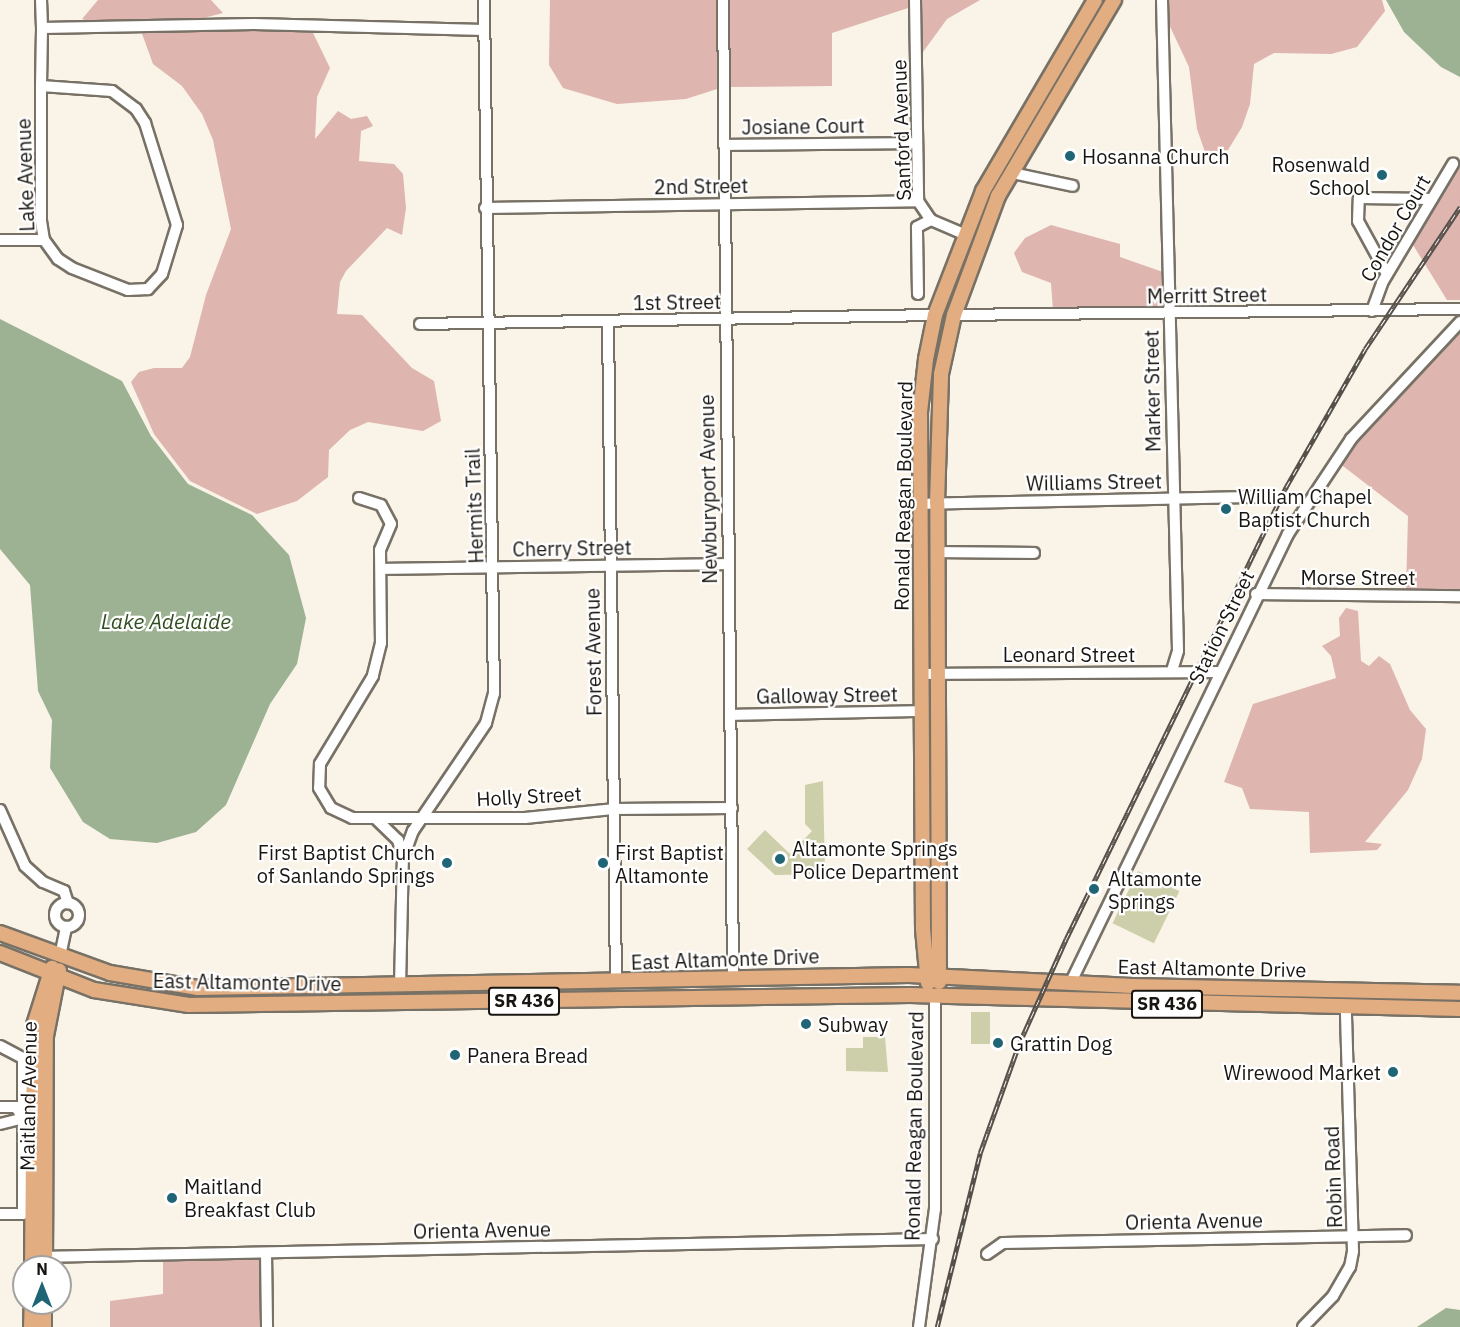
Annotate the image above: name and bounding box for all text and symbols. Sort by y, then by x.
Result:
street label: Sanford Avenue [887,59,915,201]
street label: Josiane Court [741,113,865,139]
street label: Lake Avenue [11,118,39,232]
place label: Hosanna Church [1082,144,1230,168]
marker: Hosanna Church [1063,149,1077,163]
place label: Rosenwald School [1271,152,1370,199]
marker: Rosenwald School [1375,168,1389,182]
street label: Condor Court [1355,170,1435,286]
street label: 2nd Street [654,173,748,199]
street label: Merritt Street [1147,282,1267,308]
street label: 1st Street [633,289,721,315]
street label: Marker Street [1139,330,1165,452]
street label: Ronald Reagan Boulevard [889,381,917,611]
street label: Newburyport Avenue [694,394,722,584]
street label: Hermits Trail [460,448,488,564]
street label: Williams Street [1026,469,1162,495]
place label: William Chapel Baptist Church [1238,485,1372,532]
marker: William Chapel Baptist Church [1219,502,1233,516]
street label: Cherry Street [512,535,632,561]
street label: Morse Street [1300,565,1416,589]
street label: Station Street [1183,566,1259,688]
street label: Forest Avenue [580,588,606,716]
water label: Lake Adelaide [101,608,231,634]
street label: Leonard Street [1003,642,1135,666]
street label: Galloway Street [756,682,898,708]
street label: Holly Street [476,781,582,811]
place label: Altamonte Springs Police Department [792,836,959,883]
place label: First Baptist Church of Sanlando Springs [257,840,435,887]
place label: First Baptist Altamonte [615,840,724,887]
marker: Altamonte Springs Police Department [773,852,787,866]
marker: First Baptist Church of Sanlando Springs [440,856,454,870]
marker: First Baptist Altamonte [596,856,610,870]
place label: Altamonte Springs [1108,866,1202,913]
marker: Altamonte Springs [1085,880,1103,898]
street label: East Altamonte Drive [630,944,820,974]
street label: East Altamonte Drive [1117,954,1307,982]
street label: East Altamonte Drive [152,968,342,996]
road number: SR 436 [486,986,562,1016]
road number: SR 436 [1130,989,1204,1019]
street label: Ronald Reagan Boulevard [900,1011,928,1241]
place label: Subway [818,1012,888,1036]
marker: Subway [799,1017,813,1031]
street label: Maitland Avenue [15,1021,41,1171]
place label: Grattin Dog [1010,1031,1112,1055]
marker: Grattin Dog [991,1036,1005,1050]
place label: Panera Bread [467,1043,588,1067]
marker: Panera Bread [448,1048,462,1062]
place label: Wirewood Market [1224,1060,1381,1084]
marker: Wirewood Market [1386,1065,1400,1079]
street label: Robin Road [1319,1125,1347,1229]
place label: Maitland Breakfast Club [184,1174,316,1221]
marker: Maitland Breakfast Club [165,1191,179,1205]
street label: Orienta Avenue [1125,1208,1263,1234]
street label: Orienta Avenue [413,1217,551,1243]
north arrow [12,1255,72,1315]
text: N [36,1259,48,1279]

